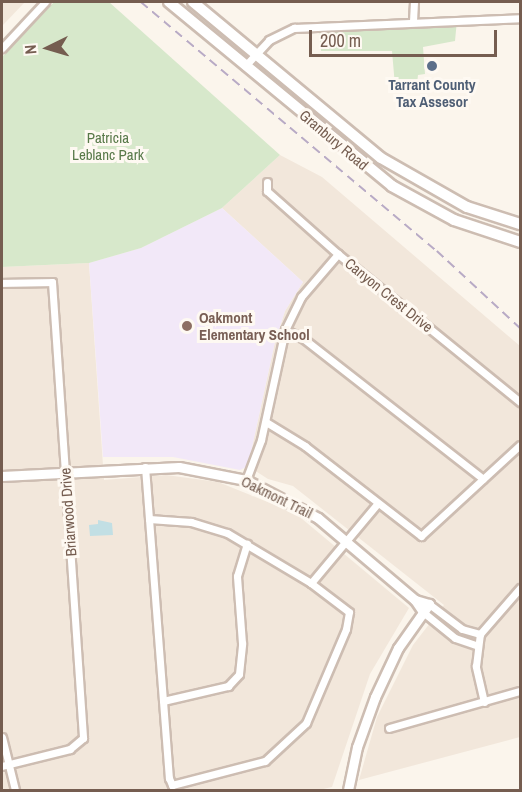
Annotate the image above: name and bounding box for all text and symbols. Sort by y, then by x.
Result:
north arrow [18,18,78,78]
scale bar [312,18,500,56]
text: 200 m [320,28,361,53]
text: N [19,44,41,55]
marker: Tarrant County Tax Assesor [425,59,439,73]
place label: Tarrant County Tax Assesor [388,75,476,110]
street label: Granbury Road [296,106,372,174]
park label: Patricia Leblanc Park [72,128,144,163]
street label: Canyon Crest Drive [341,254,437,336]
place label: Oakmont Elementary School [199,308,310,343]
marker: Oakmont Elementary School [180,319,194,333]
street label: Briarwood Drive [56,467,80,557]
street label: Oakmont Trail [238,472,316,522]

